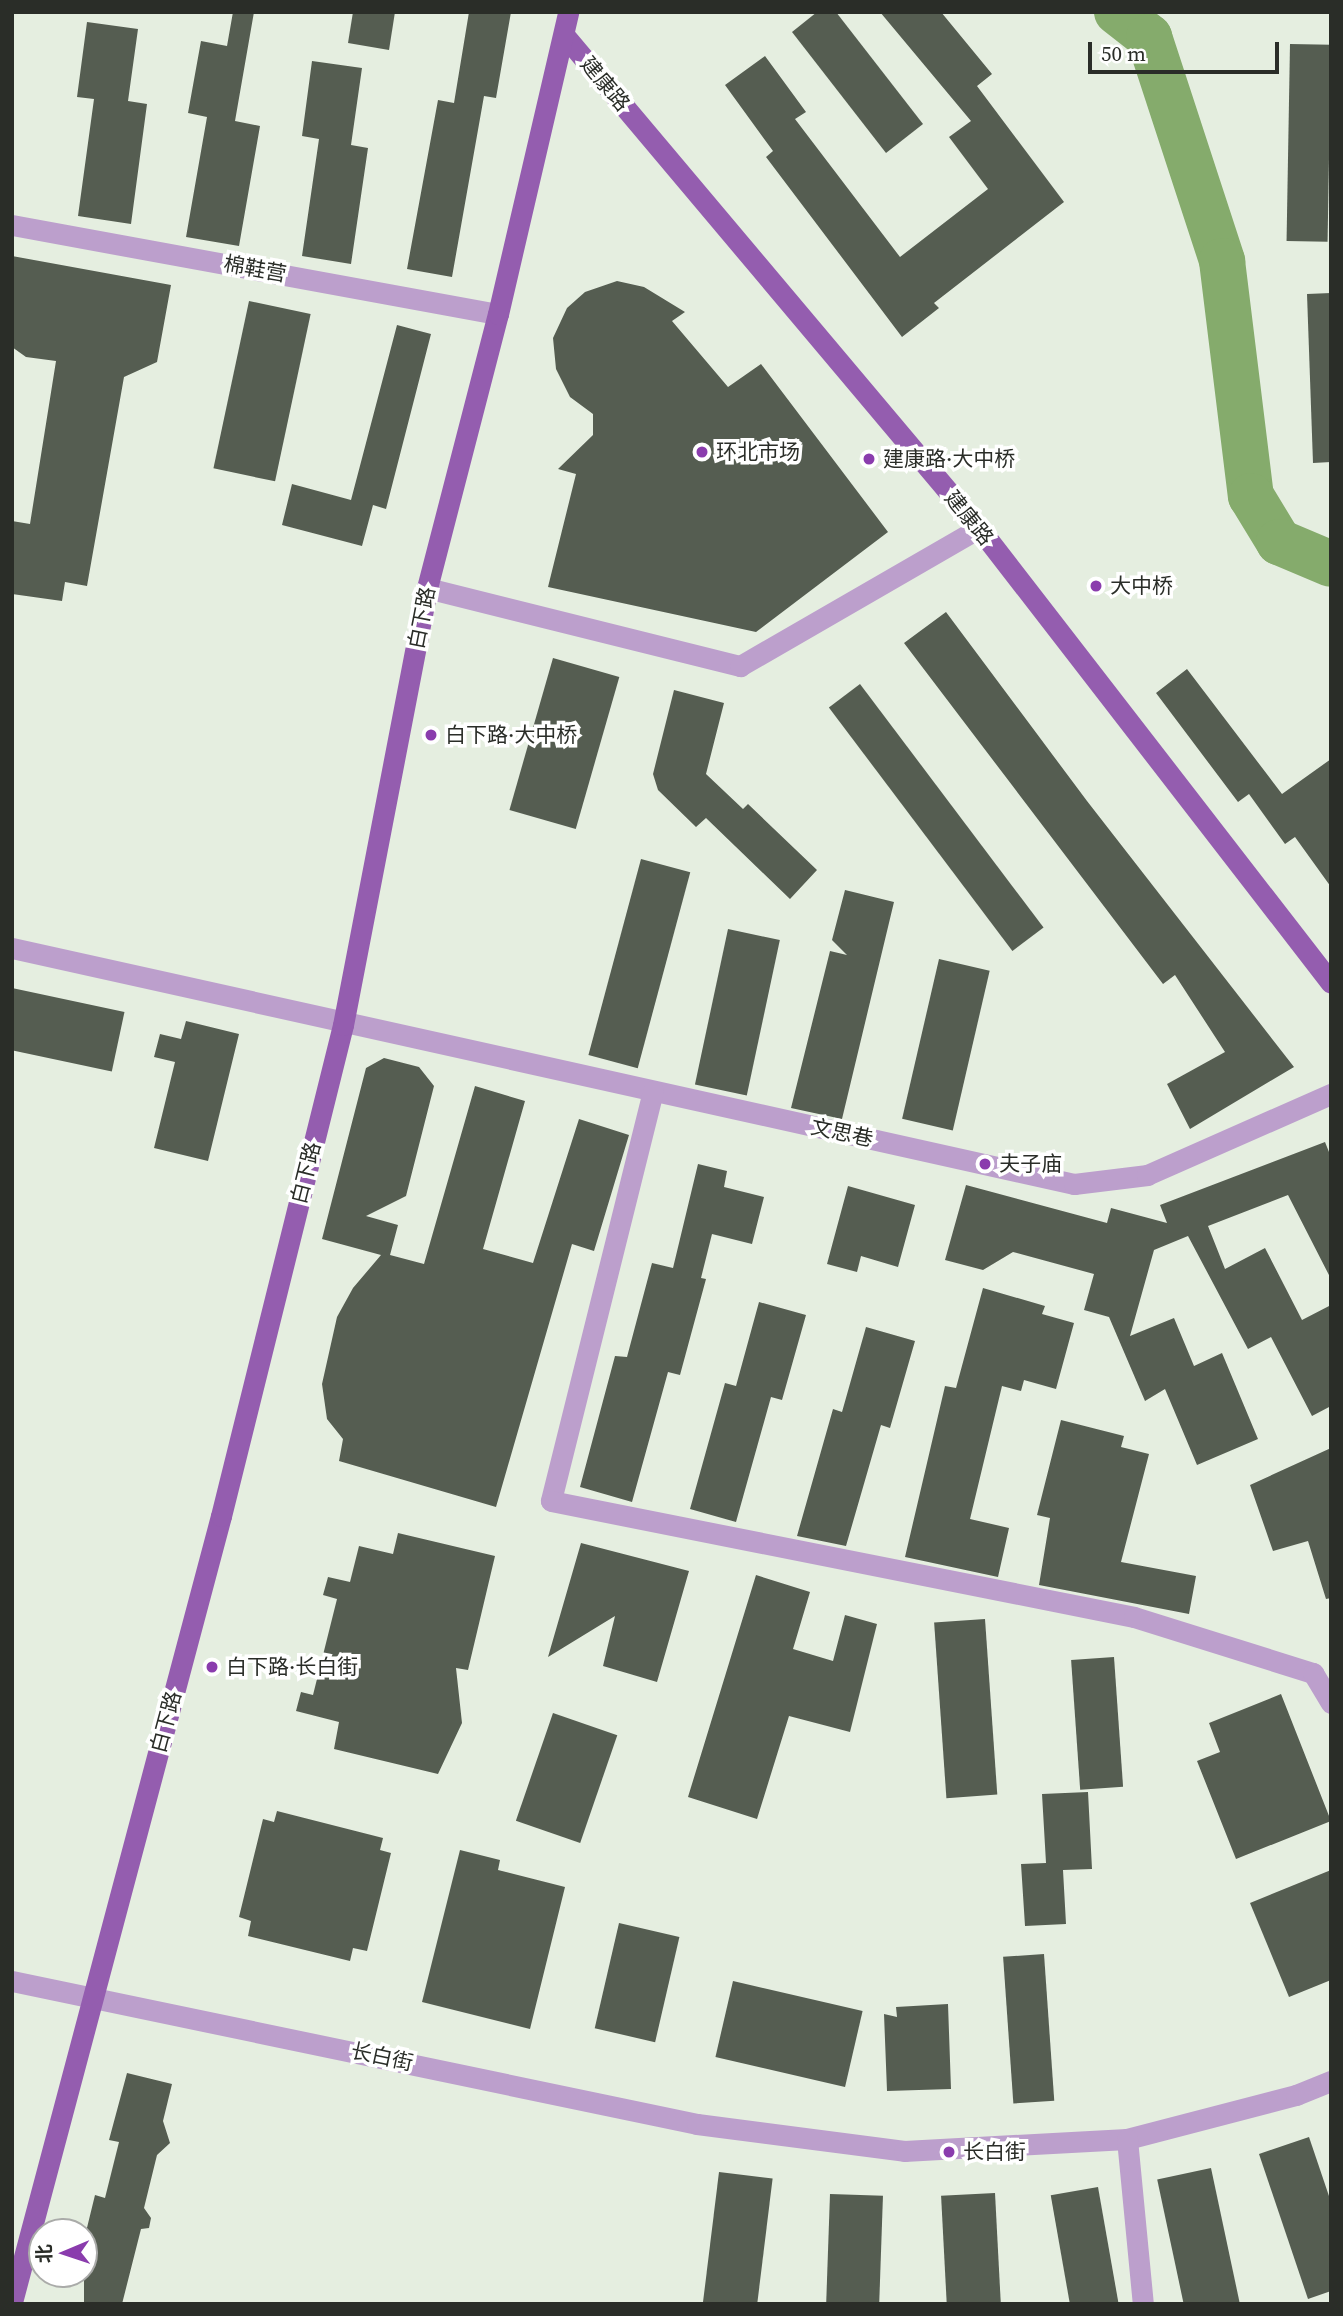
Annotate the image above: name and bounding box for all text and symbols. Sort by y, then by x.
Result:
scale bar [1091,28,1282,72]
text: 50 m [1101,39,1146,68]
street label: 建康路 [575,52,635,116]
street label: 棉鞋营 [222,251,288,287]
place label: 环北市场 [716,439,800,465]
marker: 环北市场 [694,444,710,460]
place label: 建康路·大中桥 [883,446,1015,472]
marker: 建康路·大中桥 [861,451,877,467]
street label: 建康路 [939,486,999,550]
place label: 大中桥 [1110,573,1173,599]
marker: 大中桥 [1088,578,1104,594]
street label: 白下路 [404,585,440,651]
place label: 白下路·大中桥 [445,722,577,748]
marker: 白下路·大中桥 [423,727,439,743]
street label: 文思巷 [809,1114,875,1152]
street label: 白下路 [286,1139,326,1207]
place label: 夫子庙 [999,1151,1062,1177]
marker: 夫子庙 [977,1156,993,1172]
place label: 白下路·长白街 [226,1654,358,1680]
marker: 白下路·长白街 [204,1659,220,1675]
street label: 白下路 [146,1688,186,1756]
street label: 长白街 [349,2038,415,2076]
place label: 长白街 [963,2139,1026,2165]
marker: 长白街 [941,2144,957,2160]
north arrow [28,2218,98,2288]
text: 北 [31,2244,57,2264]

